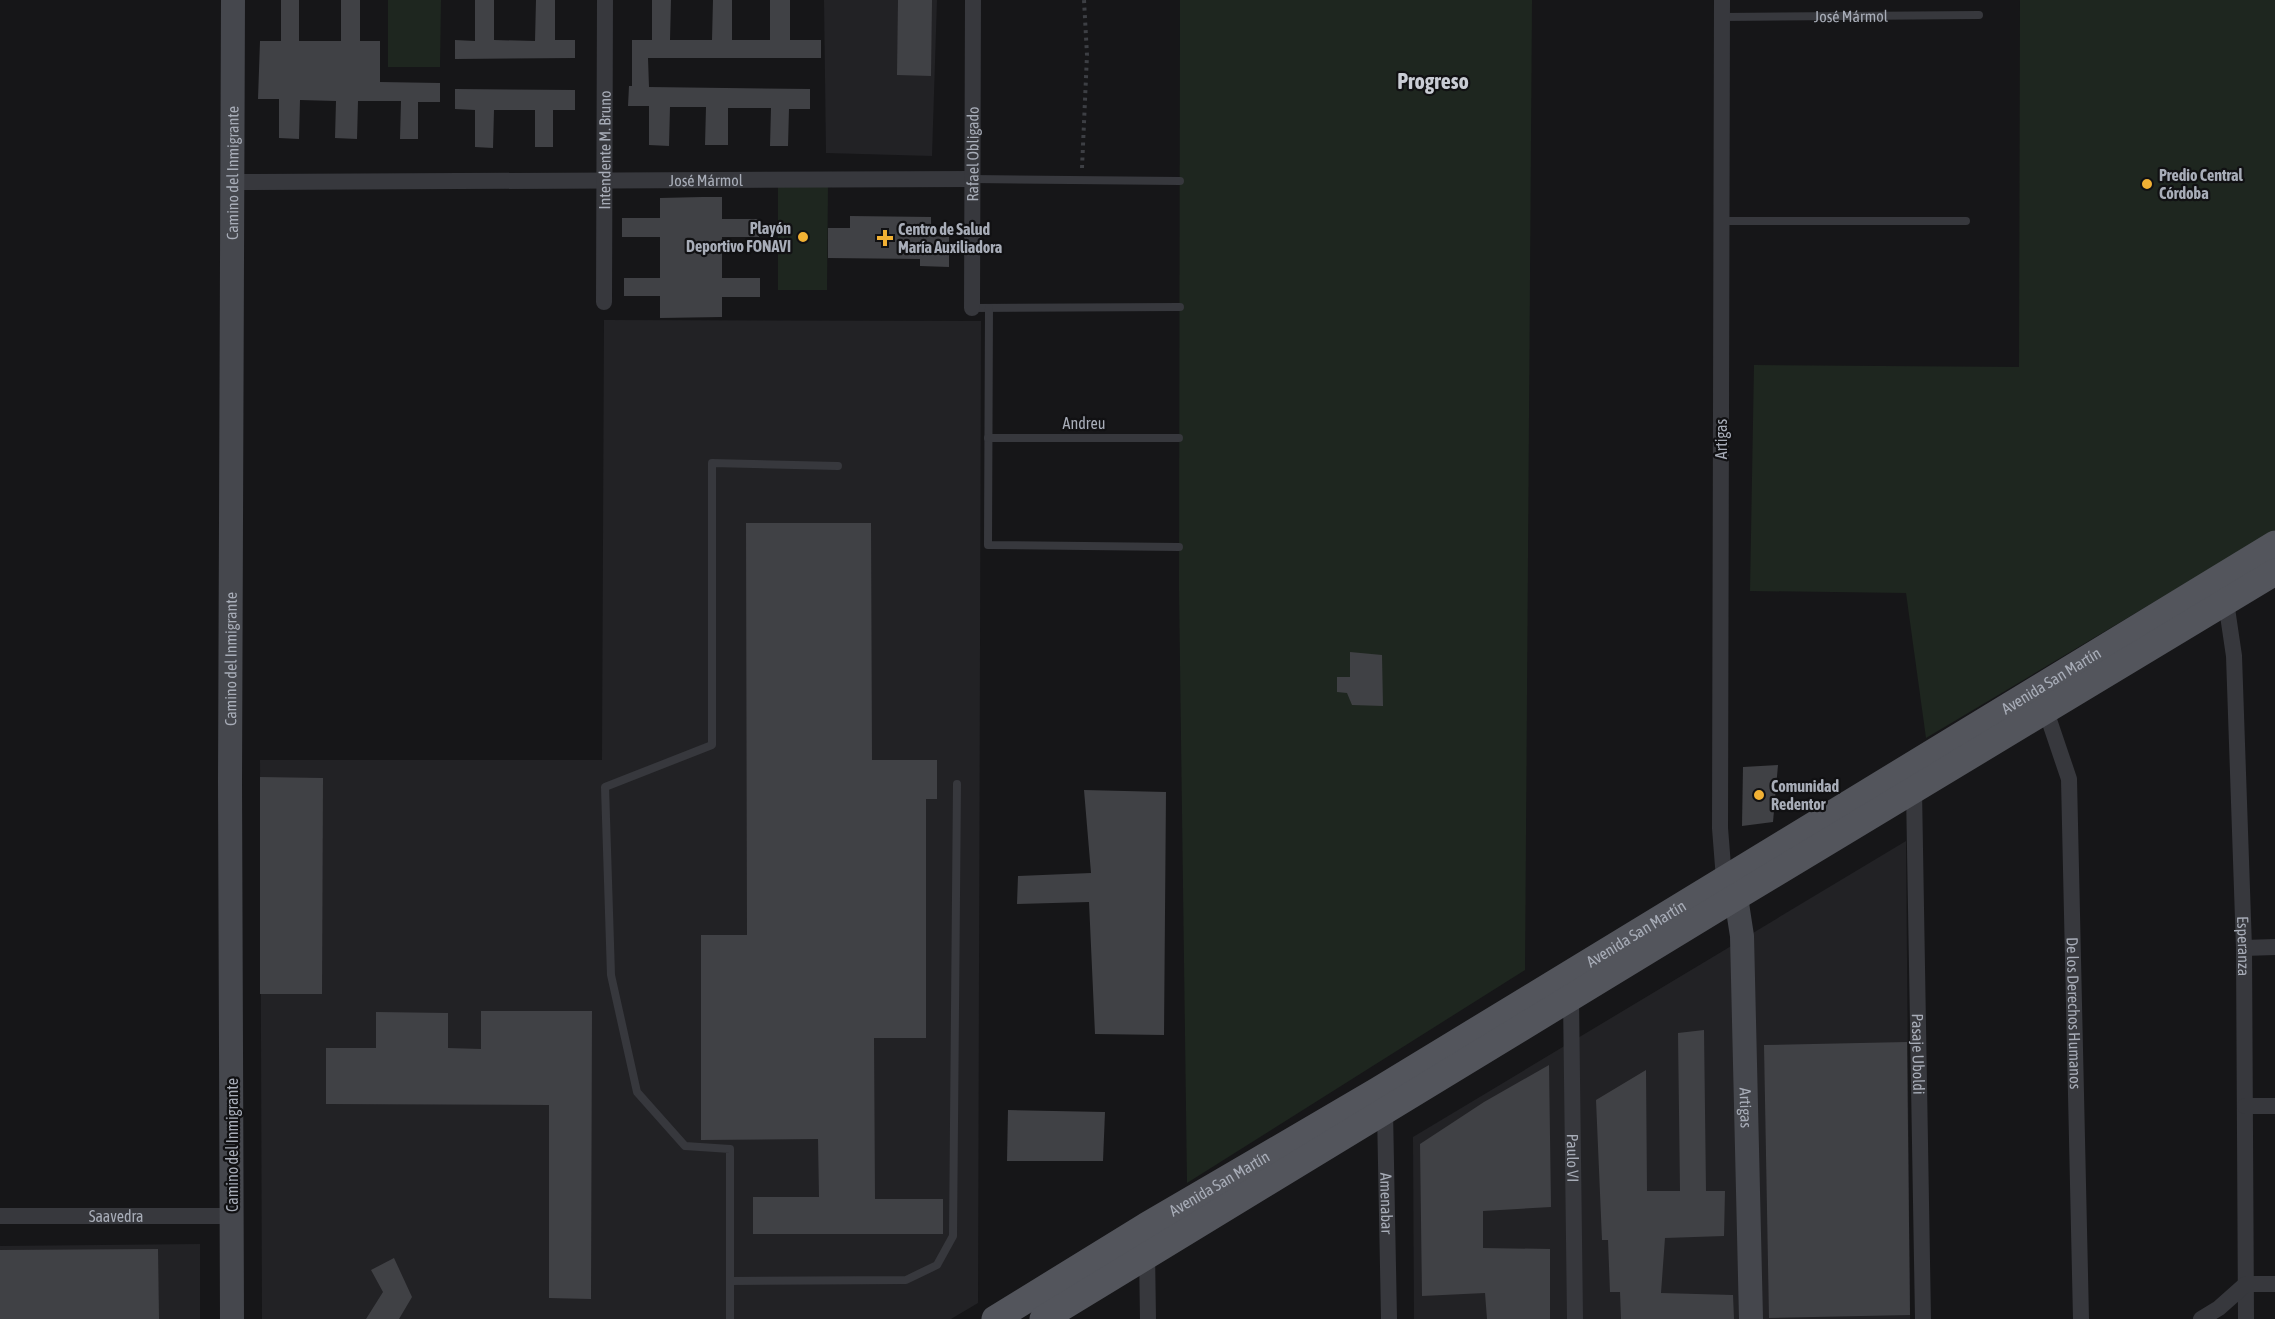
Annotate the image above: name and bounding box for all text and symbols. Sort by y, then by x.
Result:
street label: José Mármol [1814,7,1889,25]
district label: Progreso [1397,68,1469,94]
street label: Intendente M. Bruno [595,90,614,210]
street label: Camino del Inmigrante [223,106,242,240]
street label: Rafael Obligado [963,106,983,202]
place label: Predio Central Córdoba [2159,166,2243,202]
street label: José Mármol [669,171,744,189]
marker: Predio Central Córdoba [2140,177,2154,191]
place label: Playón Deportivo FONAVI [686,219,791,255]
place label: Centro de Salud María Auxiliadora [898,220,1002,256]
marker: Centro de Salud María Auxiliadora [876,229,894,247]
marker: Playón Deportivo FONAVI [796,230,810,244]
street label: Andreu [1063,414,1105,432]
street label: Artigas [1712,418,1731,459]
street label: Camino del Inmigrante [221,592,241,726]
street label: Avenida San Martín [1998,643,2104,718]
place label: Comunidad Redentor [1771,777,1839,813]
marker: Comunidad Redentor [1752,788,1766,802]
street label: Avenida San Martín [1583,896,1689,970]
street label: Esperanza [2233,916,2253,976]
street label: De los Derechos Humanos [2064,937,2085,1090]
street label: Pasaje Uboldi [1908,1013,1928,1095]
street label: Camino del Inmigrante [223,1078,242,1212]
street label: Artigas [1736,1087,1756,1129]
street label: Paulo VI [1564,1134,1582,1182]
street label: Avenida San Martín [1166,1147,1273,1220]
street label: Amenabar [1377,1172,1396,1235]
street label: Saavedra [89,1207,143,1225]

